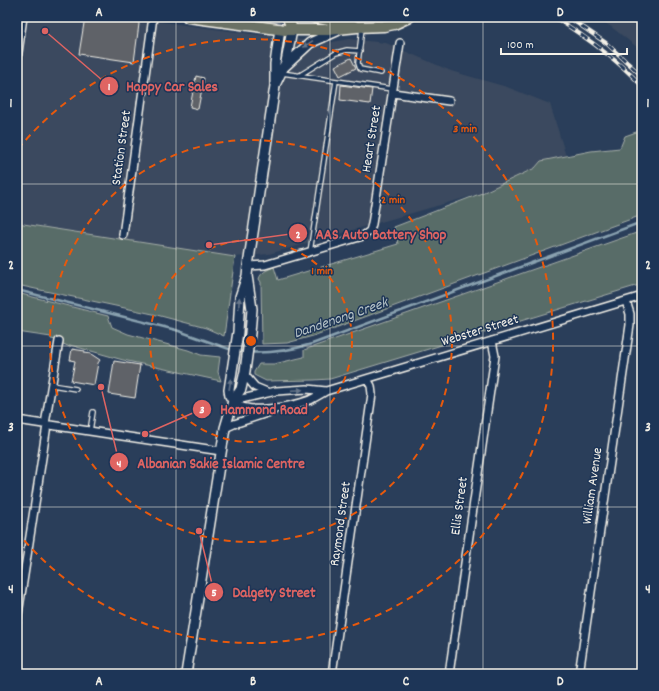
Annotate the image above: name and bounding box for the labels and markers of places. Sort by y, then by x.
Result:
callout: Happy Car Sales [99,72,226,99]
callout: AAS Auto Battery Shop [288,220,454,247]
centre of rings [244,334,258,348]
callout: Hammond Road [192,396,315,423]
callout: Albanian Sakie Islamic Centre [109,449,313,476]
callout: Dalgety Street [204,578,323,605]

